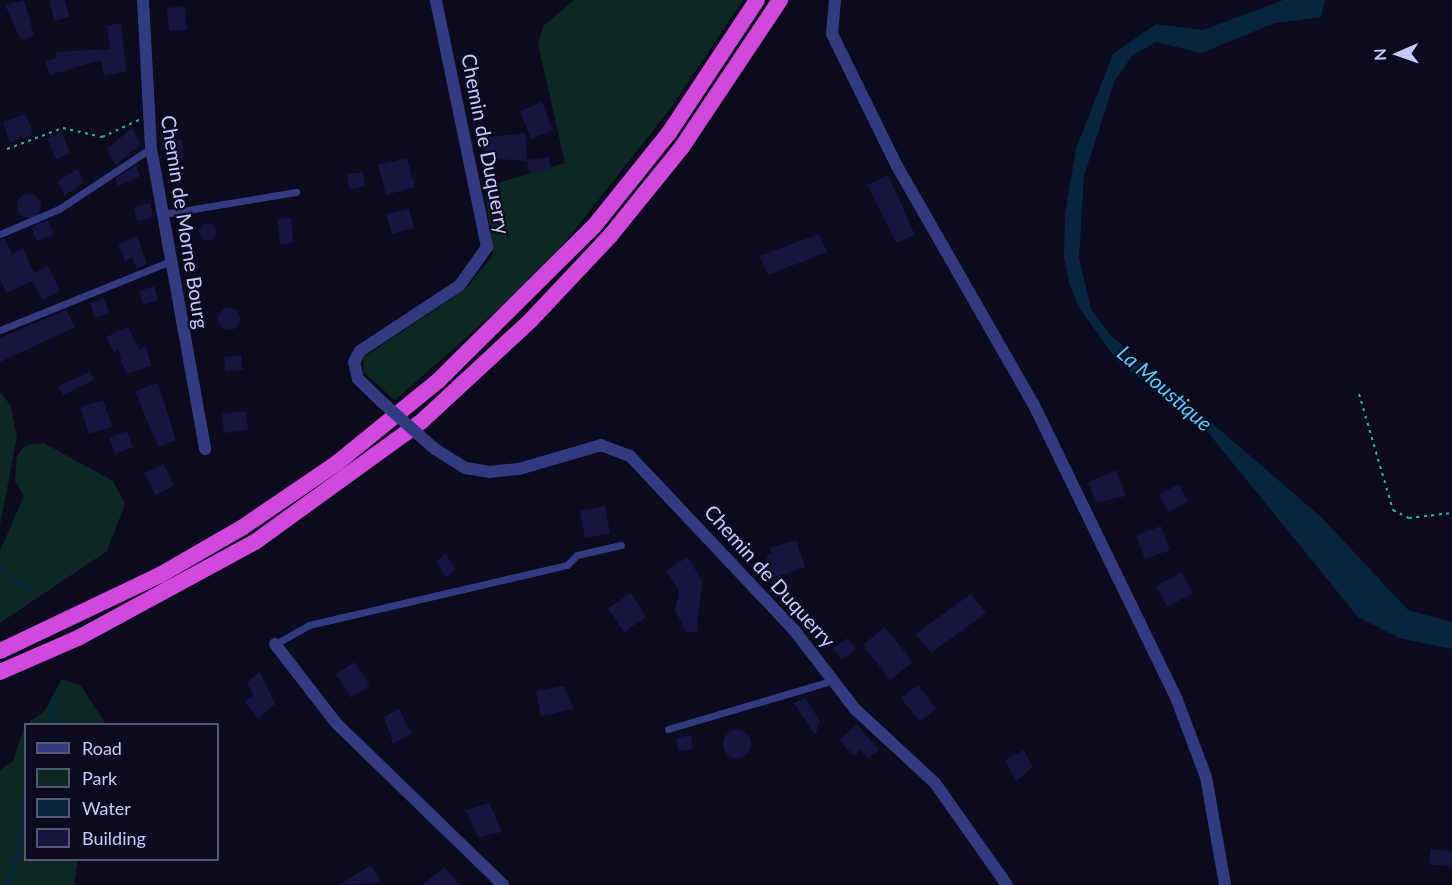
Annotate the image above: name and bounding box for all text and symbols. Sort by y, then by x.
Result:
north arrow [1368,24,1428,84]
text: N [1370,48,1389,61]
street label: Chemin de Duquerry [457,52,515,236]
street label: Chemin de Morne Bourg [156,113,214,331]
water label: La Moustique [1112,340,1218,436]
street label: Chemin de Duquerry [700,500,840,652]
legend [24,723,219,861]
text: Road [82,737,122,759]
text: Park [82,767,117,789]
text: Water [82,797,131,819]
text: Building [82,827,146,849]

